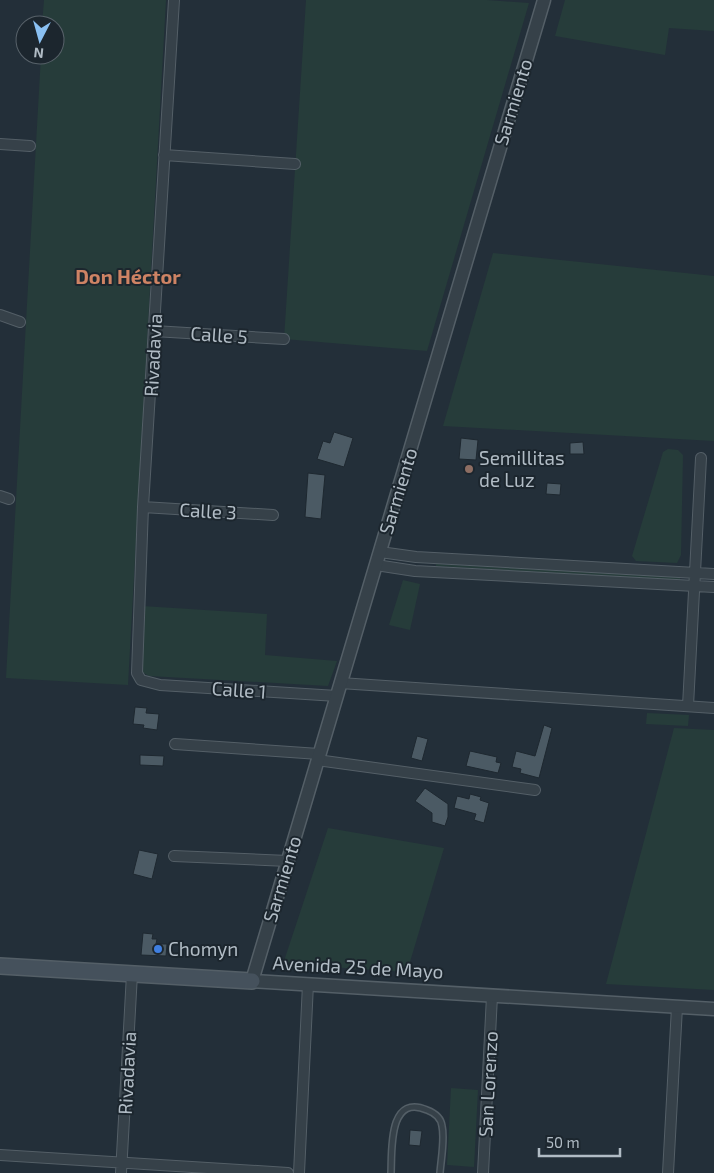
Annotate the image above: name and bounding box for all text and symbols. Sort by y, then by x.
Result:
north arrow [15,15,65,65]
text: N [33,44,45,62]
street label: Sarmiento [488,56,537,148]
district label: Don Héctor [75,264,181,288]
street label: Rivadavia [139,313,166,397]
street label: Calle 5 [190,321,248,348]
street label: Sarmiento [373,445,422,537]
place label: Semillitas de Luz [479,446,565,491]
marker: Semillitas de Luz [463,463,475,475]
street label: Calle 3 [179,498,237,523]
street label: Calle 1 [211,676,267,703]
street label: Sarmiento [257,833,306,925]
place label: Chomyn [168,937,238,960]
marker: Chomyn [152,943,164,955]
street label: Avenida 25 de Mayo [272,951,444,982]
street label: San Lorenzo [473,1030,502,1137]
street label: Rivadavia [113,1031,140,1115]
scale bar [539,1126,620,1158]
text: 50 m [546,1133,580,1151]

